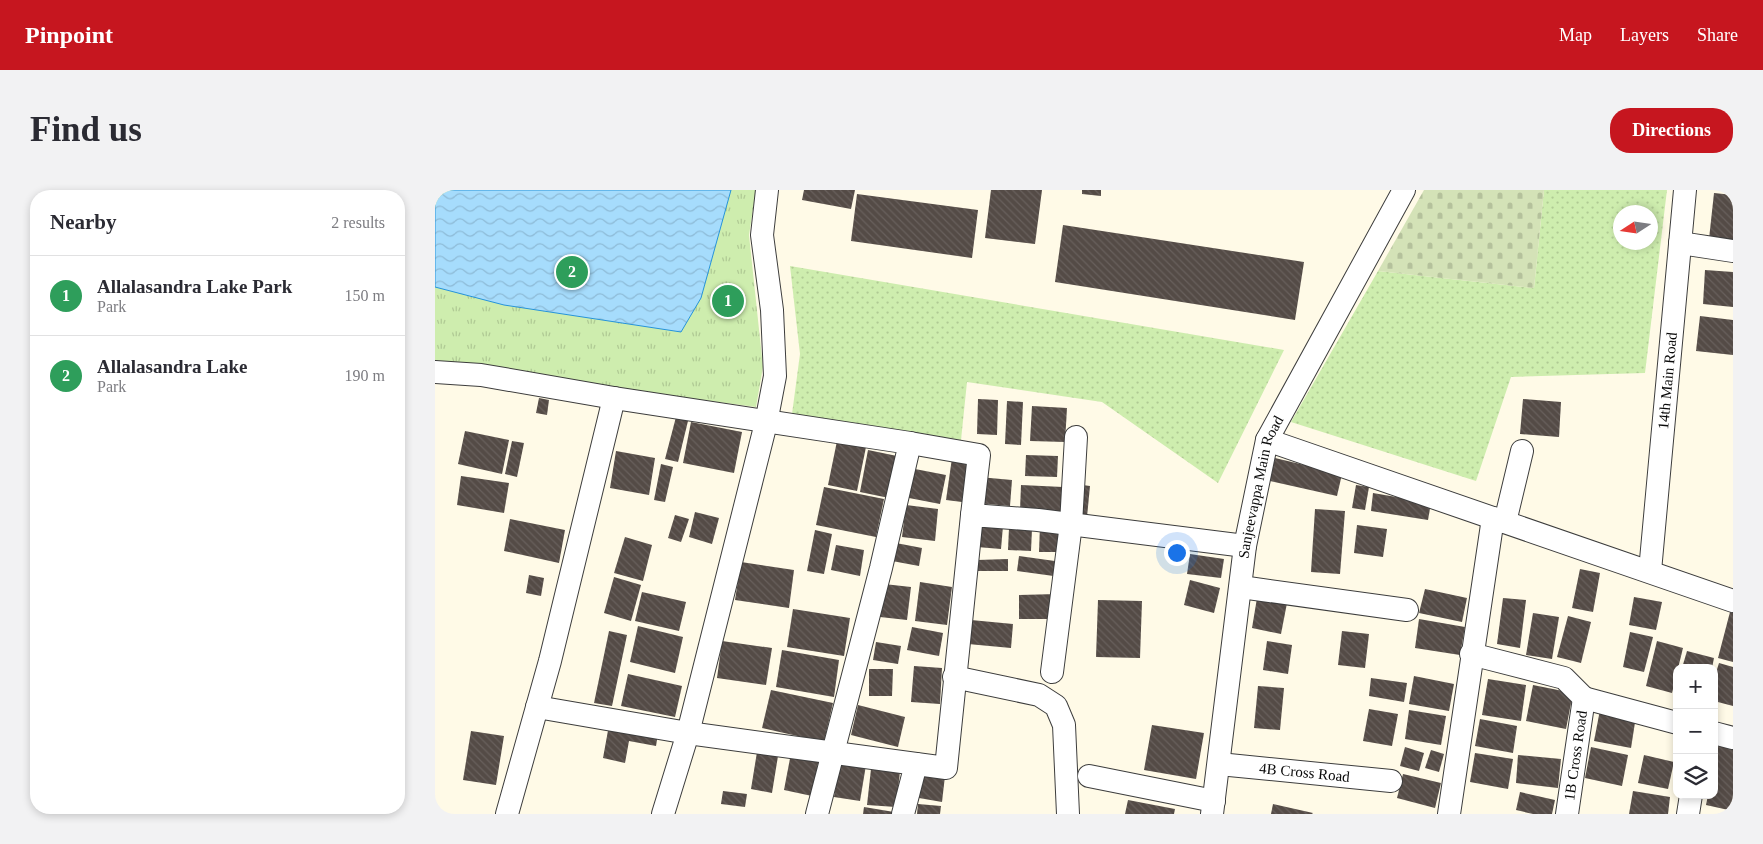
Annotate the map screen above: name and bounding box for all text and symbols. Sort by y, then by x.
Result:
text: Pinpoint [25,22,113,48]
text: Map [1559,25,1592,45]
text: Layers [1620,25,1669,45]
text: Share [1697,25,1738,45]
button: Directions [1610,108,1733,153]
text: Find us [30,110,142,149]
north arrow [1613,205,1658,250]
text: Nearby [50,210,117,234]
text: 2 results [331,214,385,231]
pin: 2 [556,253,588,291]
text: Allalasandra Lake Park [97,276,292,297]
pin: 1 [712,282,744,320]
text: 1 [62,287,70,304]
text: 150 m [345,287,385,304]
text: Park [97,298,126,315]
street label: 14th Main Road [1655,331,1680,430]
text: Allalasandra Lake [97,356,247,377]
text: 2 [62,367,70,384]
text: 190 m [345,367,385,384]
text: Park [97,378,126,395]
street label: Sanjeevappa Main Road [1236,413,1287,559]
your location [1164,540,1190,566]
map controls [1673,664,1718,799]
button: + [1673,664,1718,709]
street label: 1B Cross Road [1561,709,1590,802]
button: − [1673,709,1718,754]
button: layers [1673,754,1718,799]
street label: 4B Cross Road [1259,760,1351,785]

